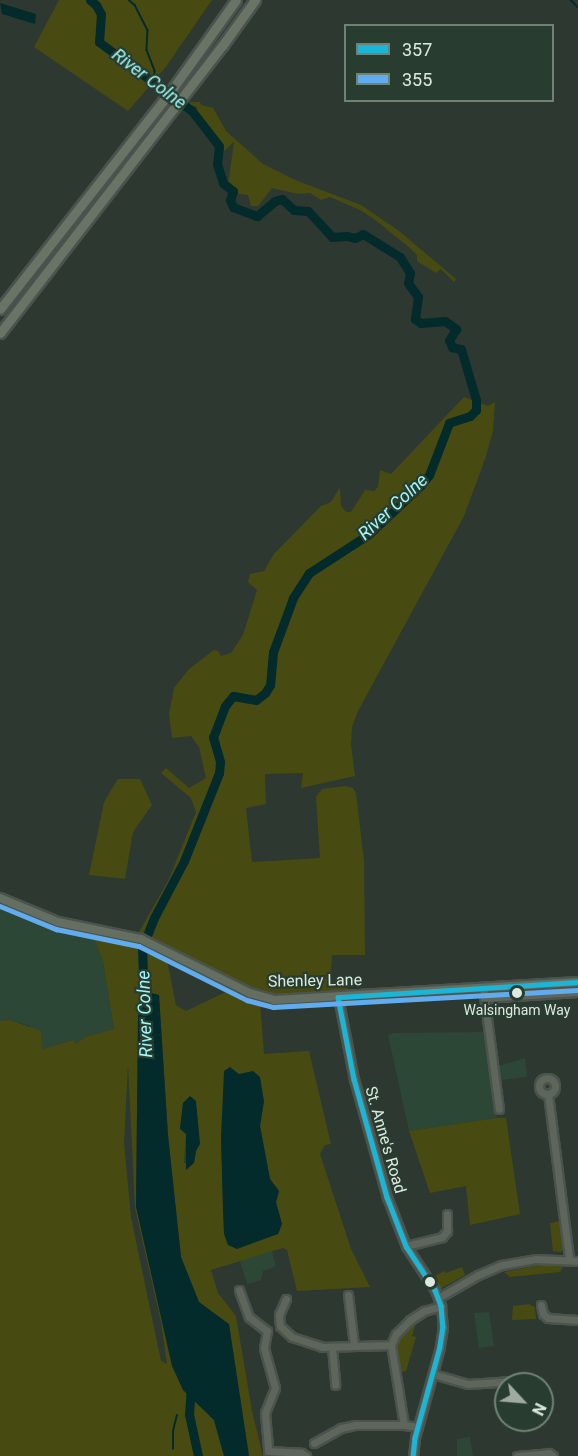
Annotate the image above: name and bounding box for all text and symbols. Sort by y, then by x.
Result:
legend [344,24,554,102]
text: 357 [402,39,432,60]
water label: River Colne [108,44,190,114]
text: 355 [402,69,432,90]
water label: River Colne [354,469,432,545]
water label: River Colne [133,970,157,1058]
street label: Shenley Lane [268,971,362,991]
marker: Walsingham Way [511,987,523,999]
place label: Walsingham Way [464,1002,570,1018]
street label: St. Anne's Road [361,1084,409,1196]
unlabelled marker [424,1276,436,1288]
north arrow [494,1372,554,1432]
text: N [528,1400,550,1418]

